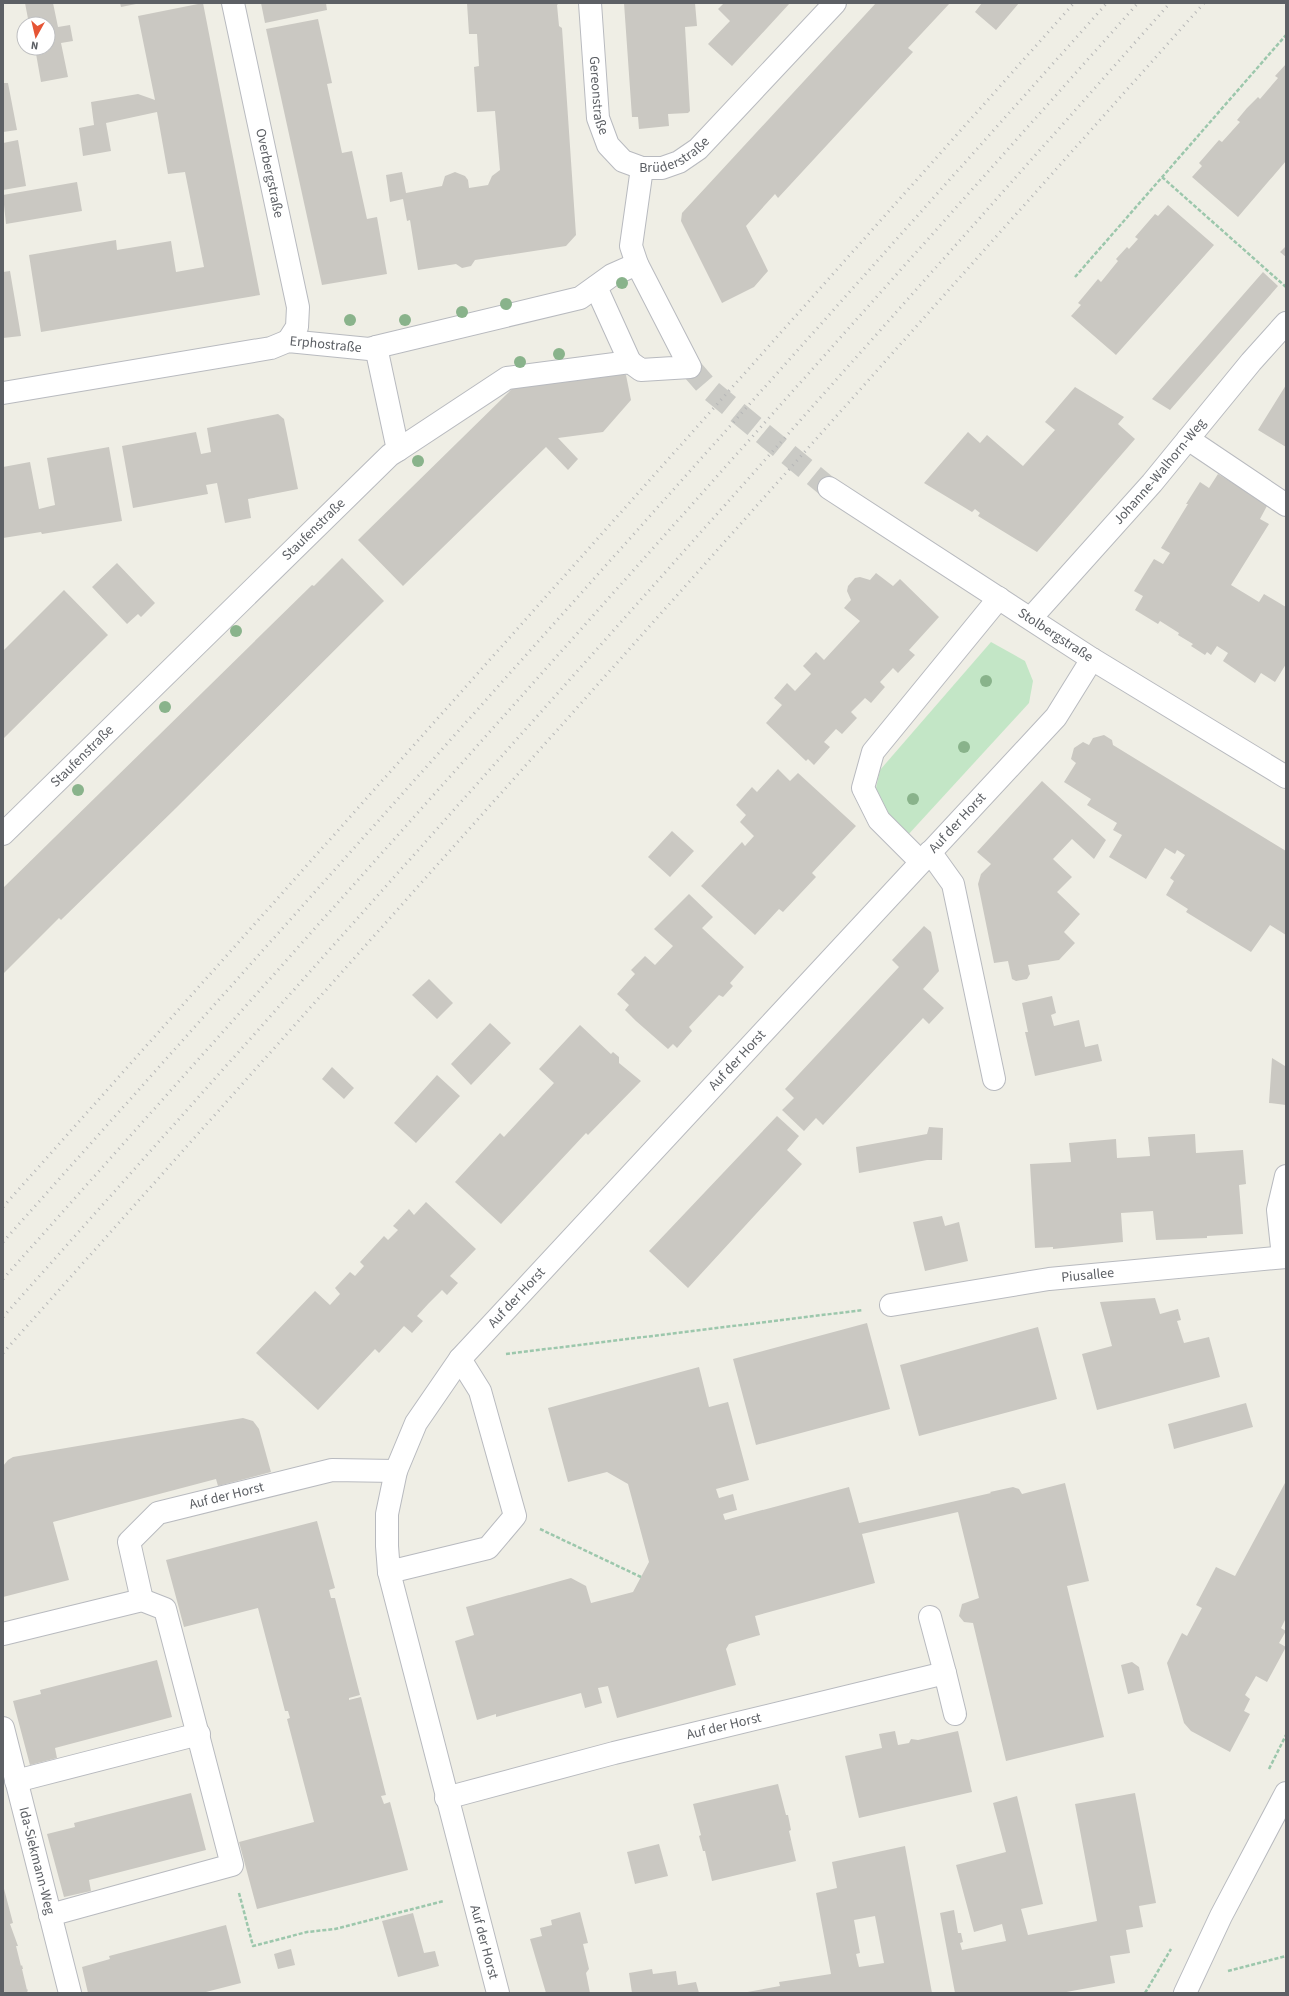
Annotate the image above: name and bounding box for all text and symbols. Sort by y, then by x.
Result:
north arrow [16,16,56,56]
text: N [30,37,39,53]
street label: Gereonstraße [584,55,613,138]
street label: Overbergstraße [250,127,289,220]
street label: Brüderstraße [639,132,714,178]
street label: Erphostraße [289,331,363,358]
street label: Johanne-Walhorn-Weg [1109,414,1211,529]
street label: Staufenstraße [278,494,350,565]
street label: Stolbergstraße [1014,603,1097,667]
street label: Staufenstraße [46,721,119,792]
street label: Auf der Horst [924,788,991,858]
street label: Auf der Horst [704,1025,771,1095]
street label: Auf der Horst [483,1263,550,1333]
street label: Piusallee [1060,1263,1115,1288]
street label: Auf der Horst [187,1477,266,1515]
street label: Auf der Horst [684,1708,764,1745]
street label: Ida-Siekmann-Weg [13,1805,60,1917]
street label: Auf der Horst [464,1903,504,1982]

